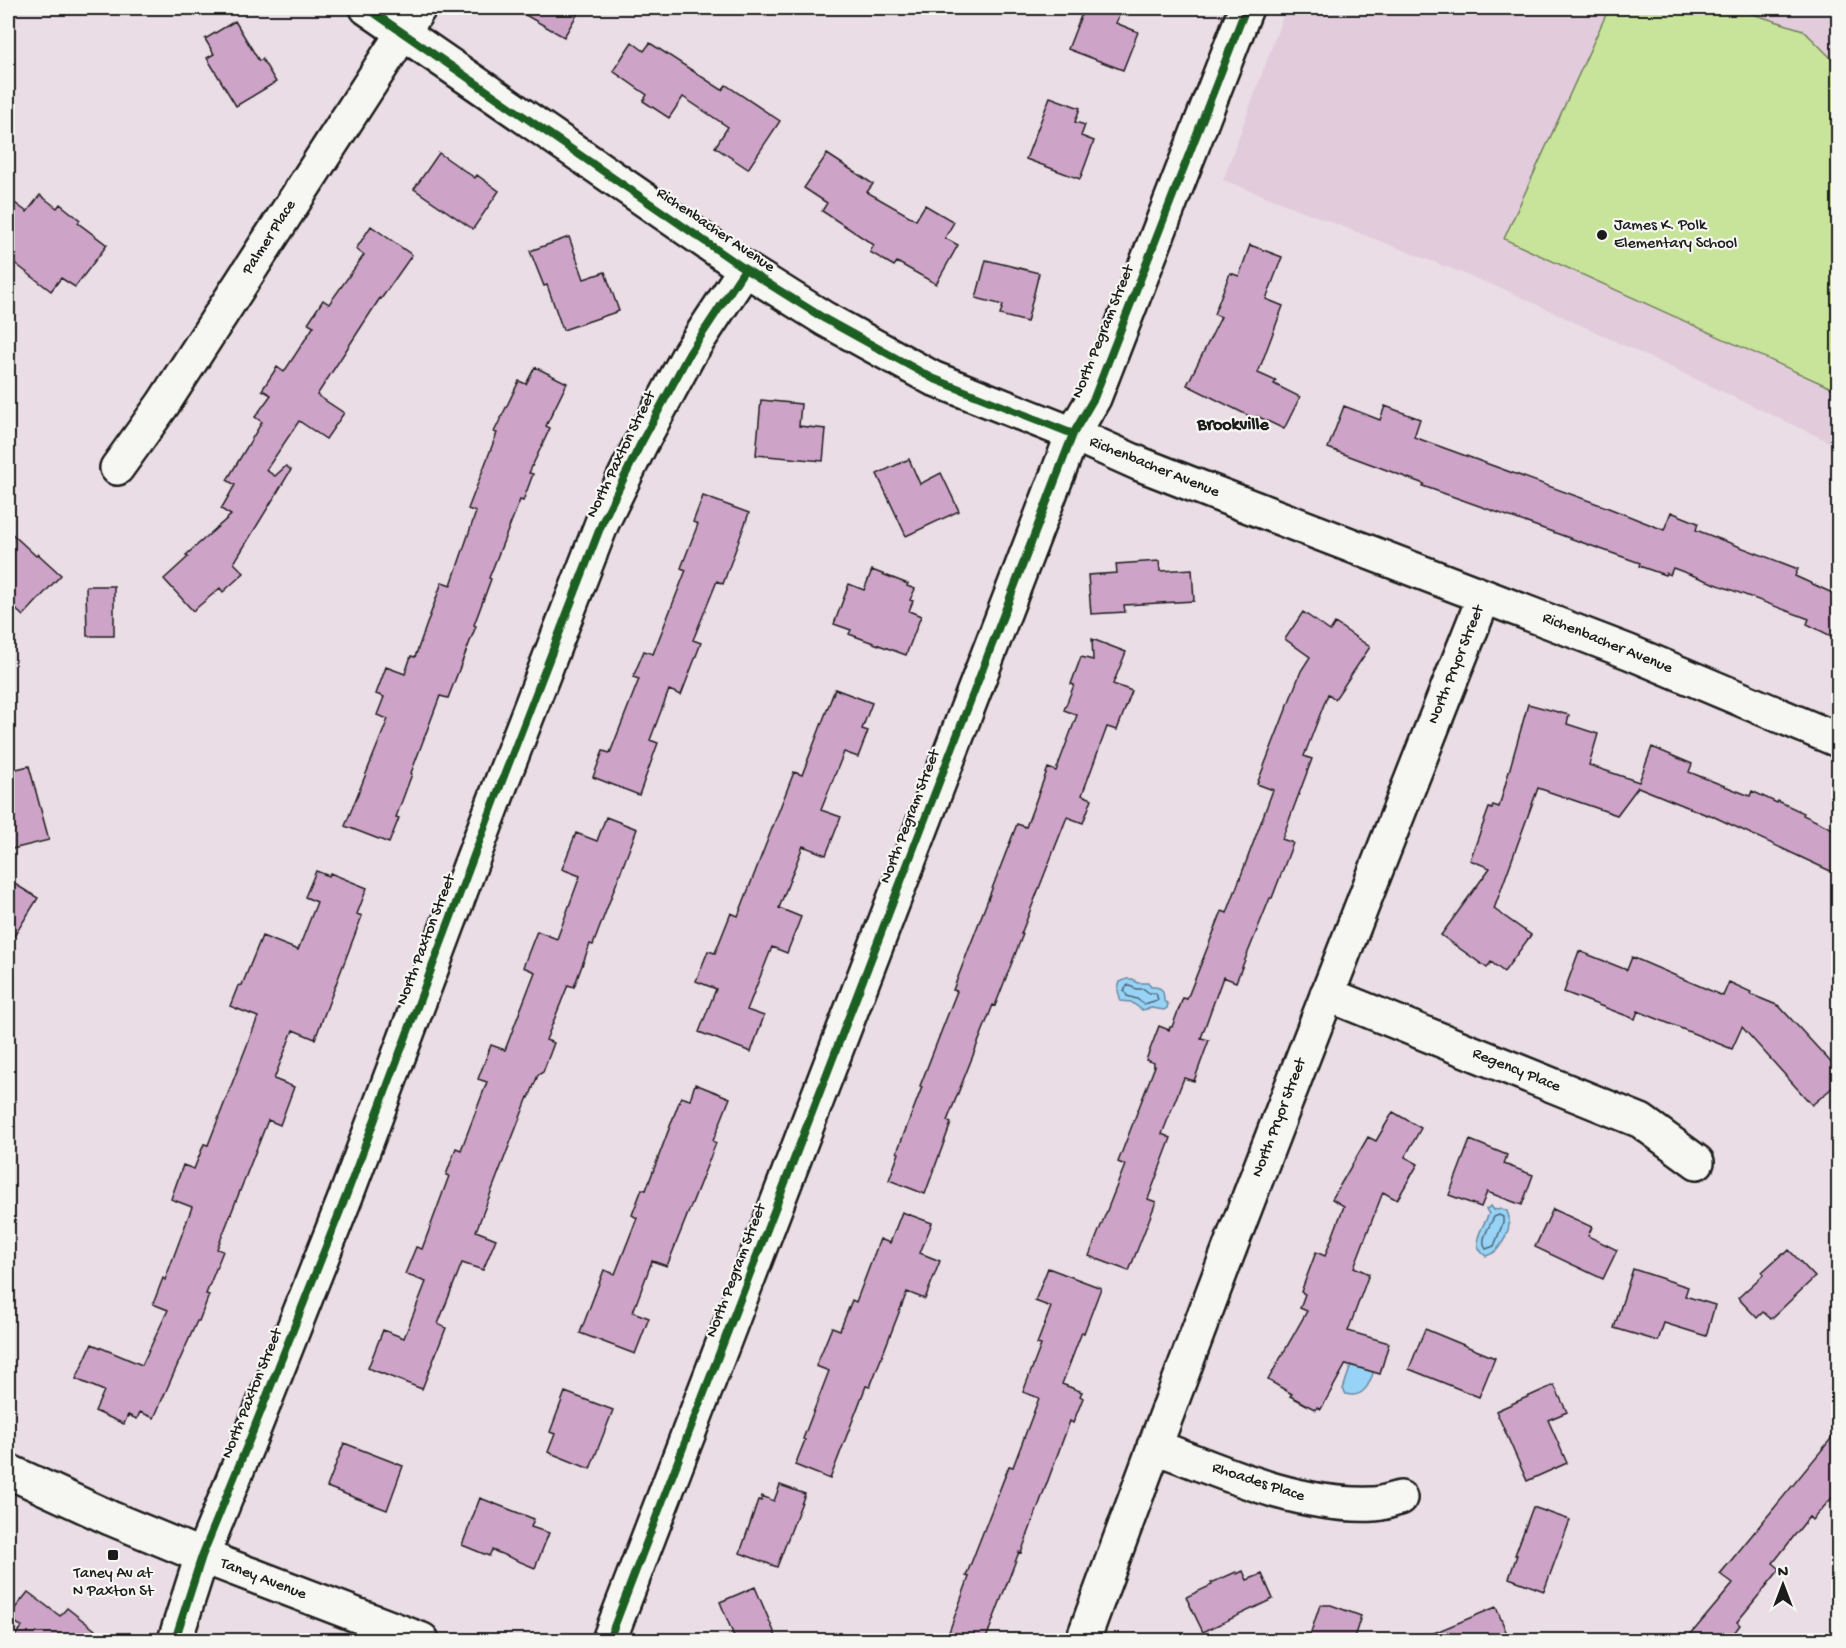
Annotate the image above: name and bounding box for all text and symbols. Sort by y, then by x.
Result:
street label: Richenbacher Avenue [652,184,779,278]
street label: Palmer Place [238,196,302,280]
place label: James K. Polk Elementary School [1614,217,1737,254]
marker: James K. Polk Elementary School [1595,228,1609,242]
street label: North Pegram Street [1069,261,1140,401]
street label: North Paxton Street [583,387,662,521]
district label: Brookville [1196,415,1269,436]
street label: Richenbacher Avenue [1086,433,1223,503]
street label: North Pryor Street [1425,602,1490,727]
street label: Richenbacher Avenue [1539,609,1676,679]
street label: North Pegram Street [877,746,946,887]
street label: North Paxton Street [393,871,461,1008]
street label: Regency Place [1469,1045,1564,1098]
street label: North Pryor Street [1249,1054,1312,1180]
street label: North Pegram Street [703,1200,772,1341]
street label: North Paxton Street [218,1325,288,1462]
street label: Rhoades Place [1209,1459,1307,1507]
marker: Taney Av at N Paxton St [106,1548,120,1562]
street label: Taney Avenue [216,1555,309,1605]
north arrow [1753,1555,1813,1615]
text: N [1778,1564,1789,1583]
place label: Taney Av at N Paxton St [73,1565,155,1602]

